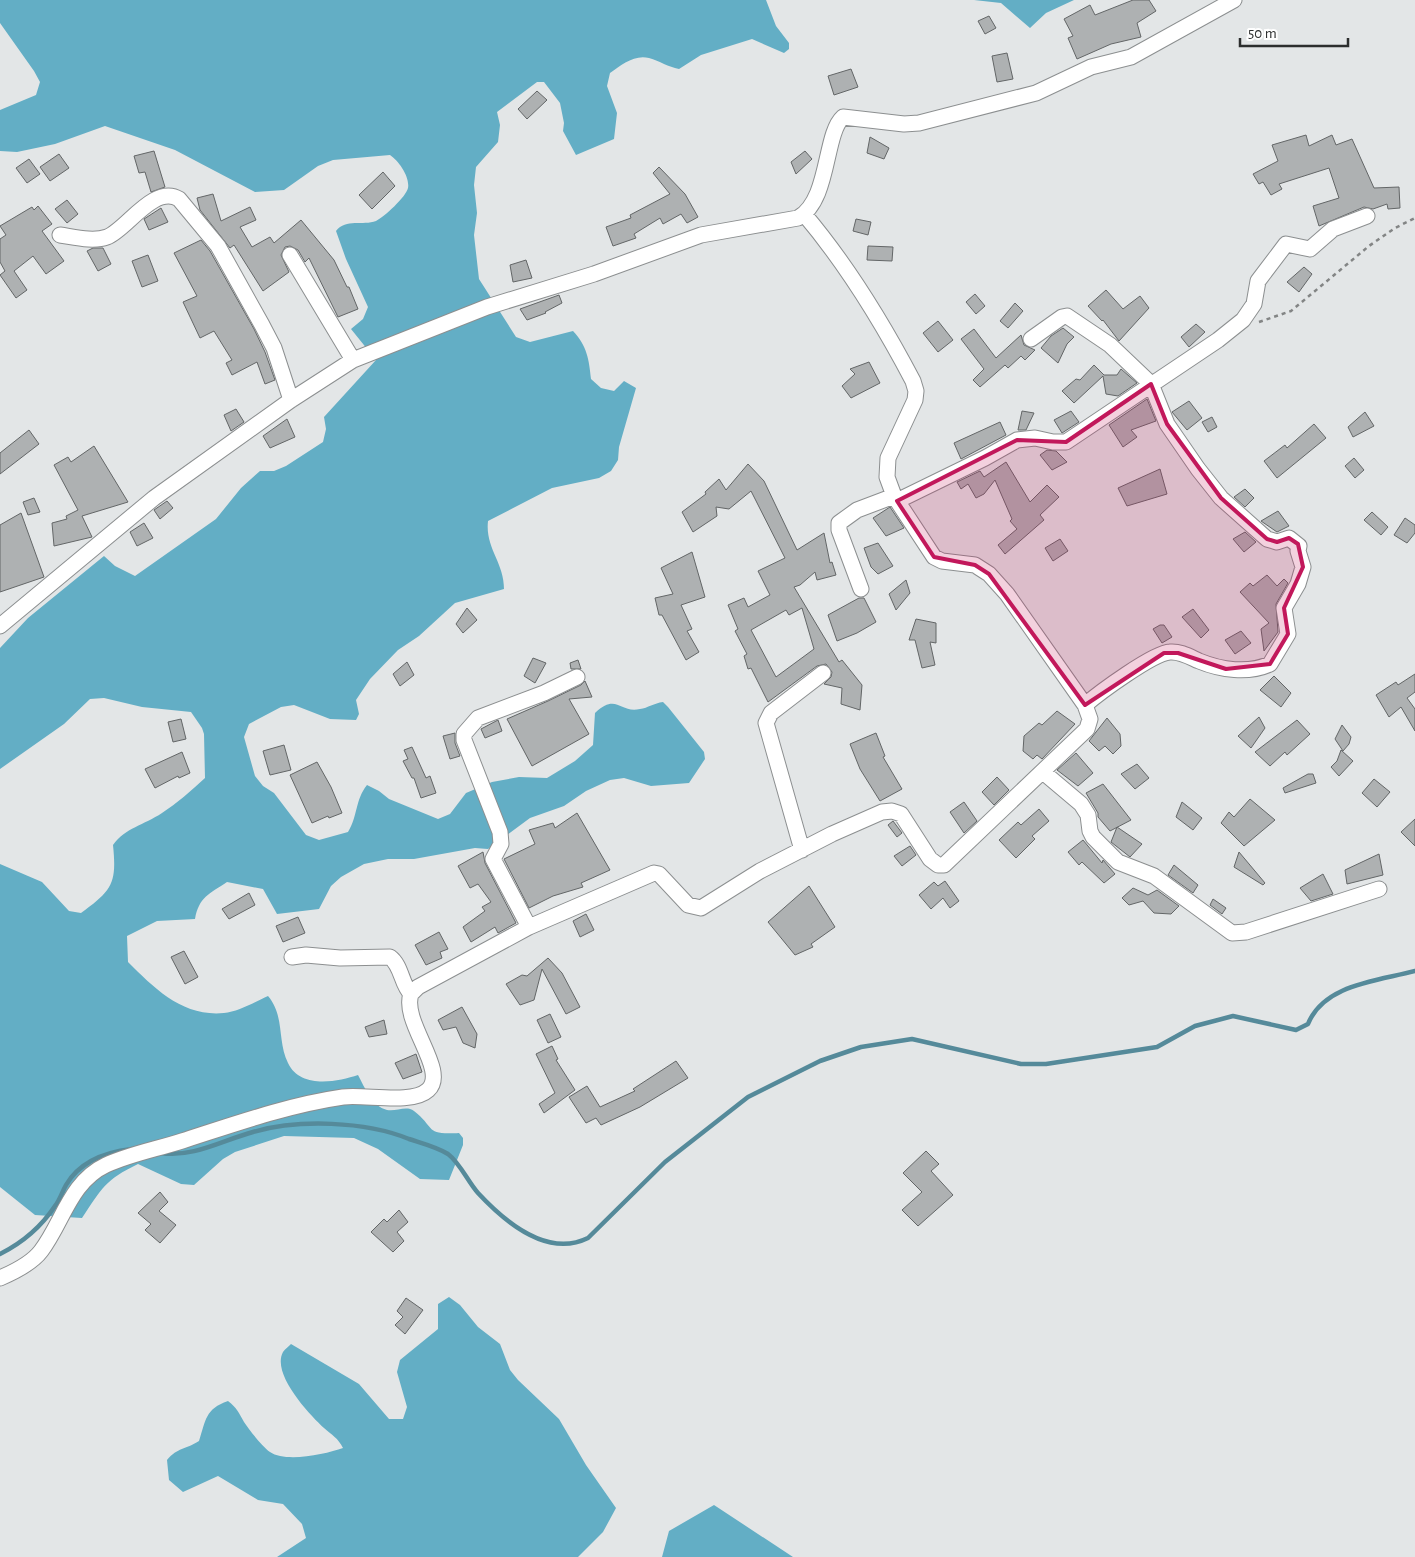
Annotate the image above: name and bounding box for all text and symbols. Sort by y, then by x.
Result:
scale bar [1240,15,1348,47]
text: 50 m [1248,26,1277,41]

